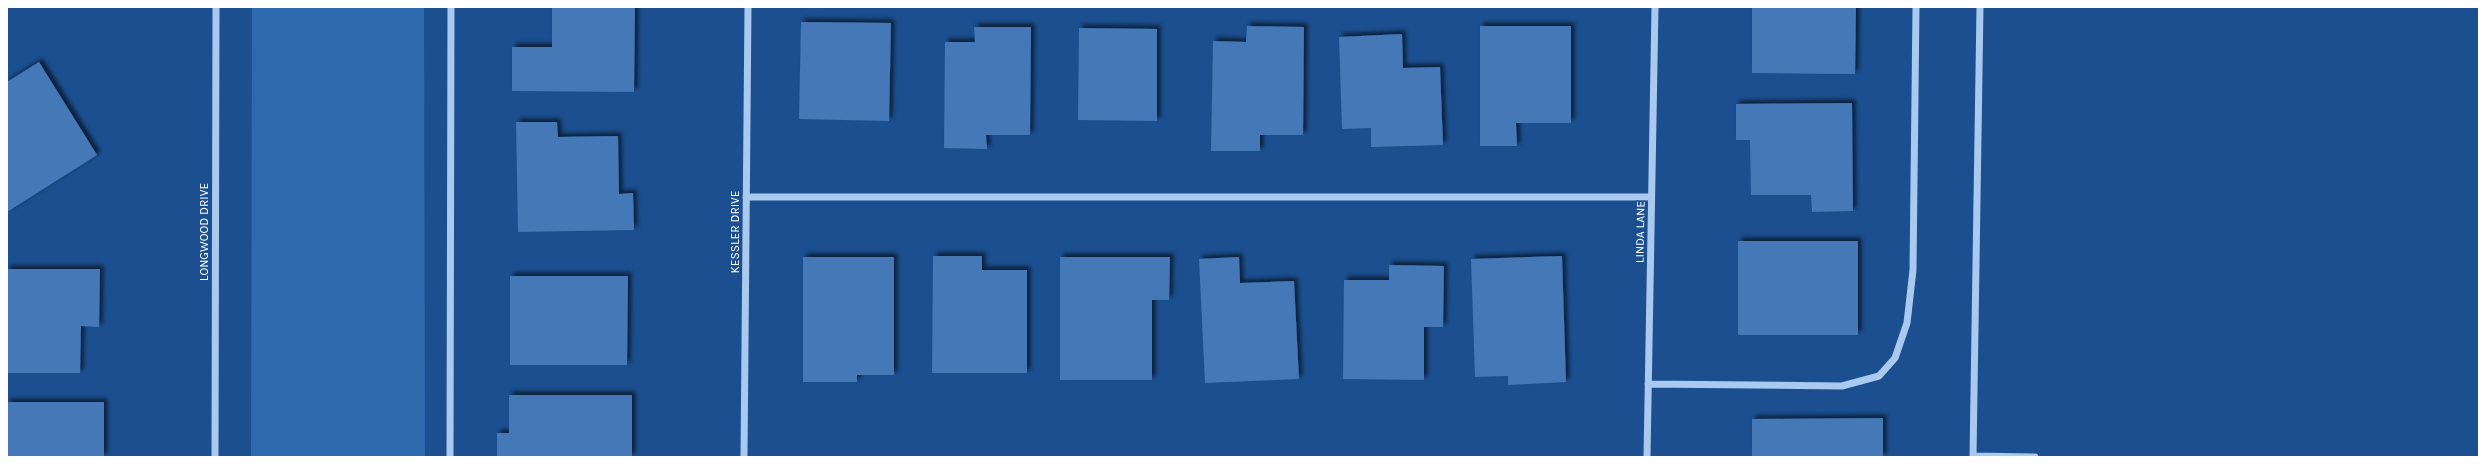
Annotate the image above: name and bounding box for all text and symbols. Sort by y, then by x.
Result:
street label: LONGWOOD DRIVE [197,183,211,281]
street label: KESSLER DRIVE [728,190,742,274]
street label: LINDA LANE [1632,201,1648,263]

